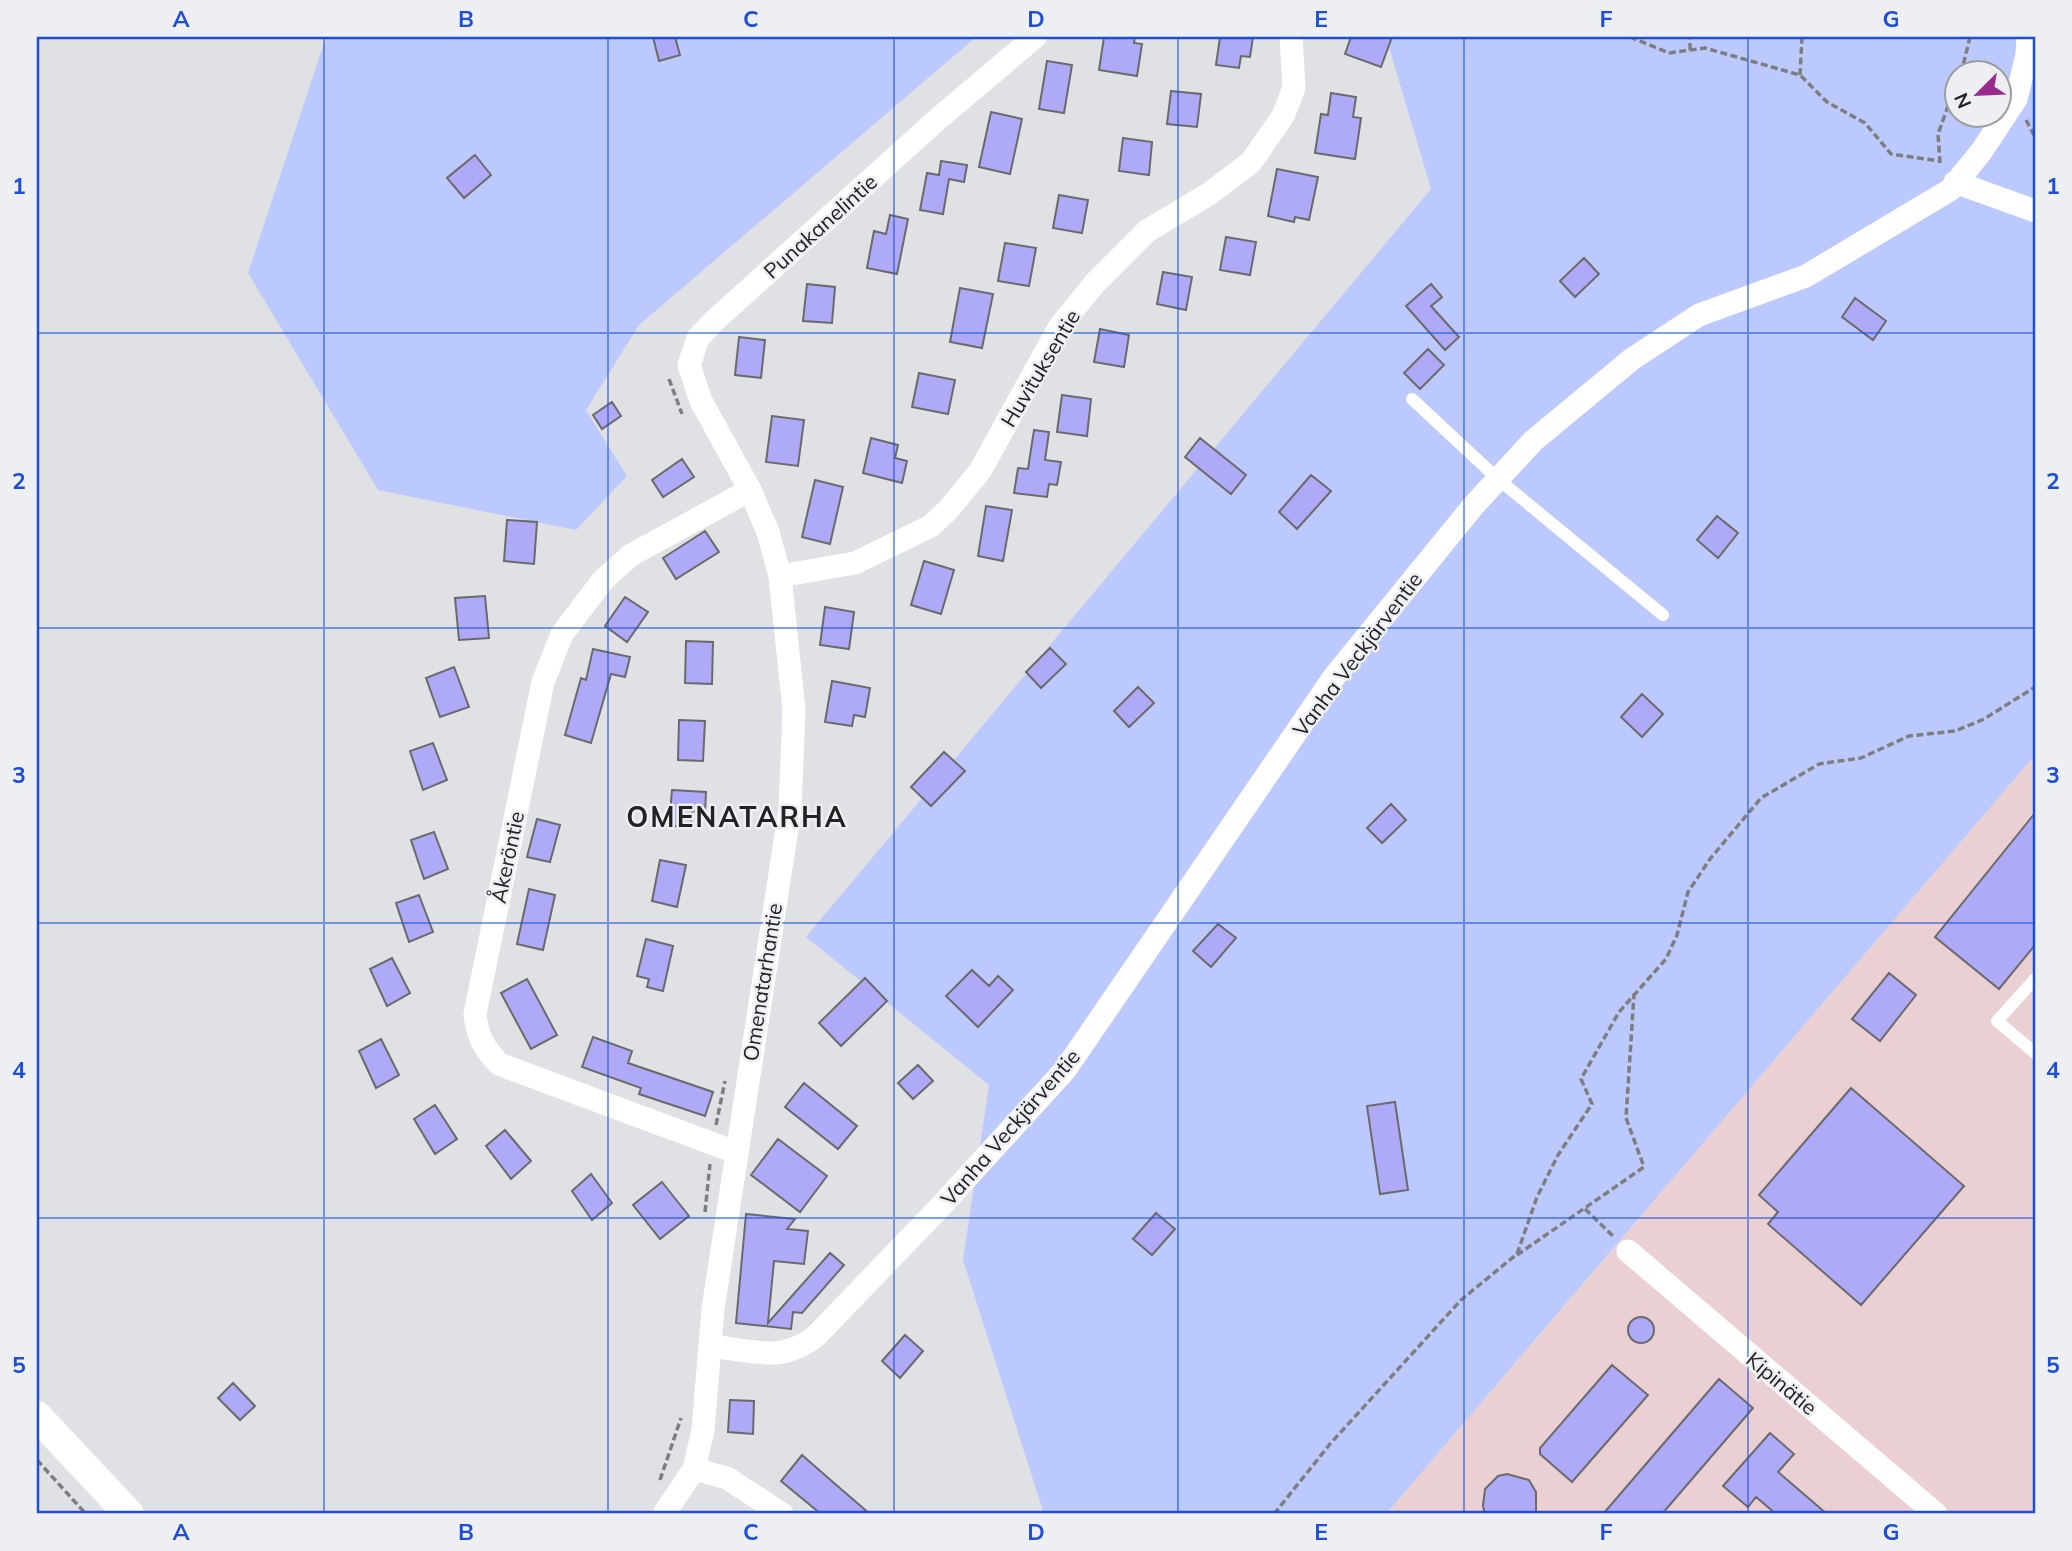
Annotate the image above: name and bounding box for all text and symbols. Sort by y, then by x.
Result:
text: A [172,4,190,33]
text: B [458,4,474,33]
text: C [743,4,759,33]
text: D [1027,4,1045,33]
text: E [1314,4,1328,33]
text: F [1599,4,1613,33]
text: G [1882,4,1900,33]
north arrow [1942,60,2012,130]
text: N [1949,89,1976,112]
street label: Punakanelintie [758,168,882,284]
text: 1 [12,171,26,200]
text: 1 [2046,171,2060,200]
street label: Huvituksentie [995,305,1085,431]
text: 2 [12,466,26,495]
text: 2 [2046,466,2060,495]
street label: Vanha Veckjärventie [1287,567,1427,741]
text: 3 [12,760,26,789]
text: 3 [2046,760,2060,789]
district label: OMENATARHA [626,799,848,834]
street label: Åkeröntie [485,809,529,905]
street label: Omenatarhantie [737,901,787,1063]
street label: Vanha Veckjärventie [935,1043,1085,1211]
text: 4 [12,1055,26,1084]
text: 4 [2046,1055,2060,1084]
street label: Kipinätie [1741,1346,1823,1420]
text: 5 [12,1350,26,1379]
text: 5 [2046,1350,2060,1379]
text: A [172,1517,190,1546]
text: B [458,1517,474,1546]
text: C [743,1517,759,1546]
text: D [1027,1517,1045,1546]
text: E [1314,1517,1328,1546]
text: F [1599,1517,1613,1546]
text: G [1882,1517,1900,1546]

